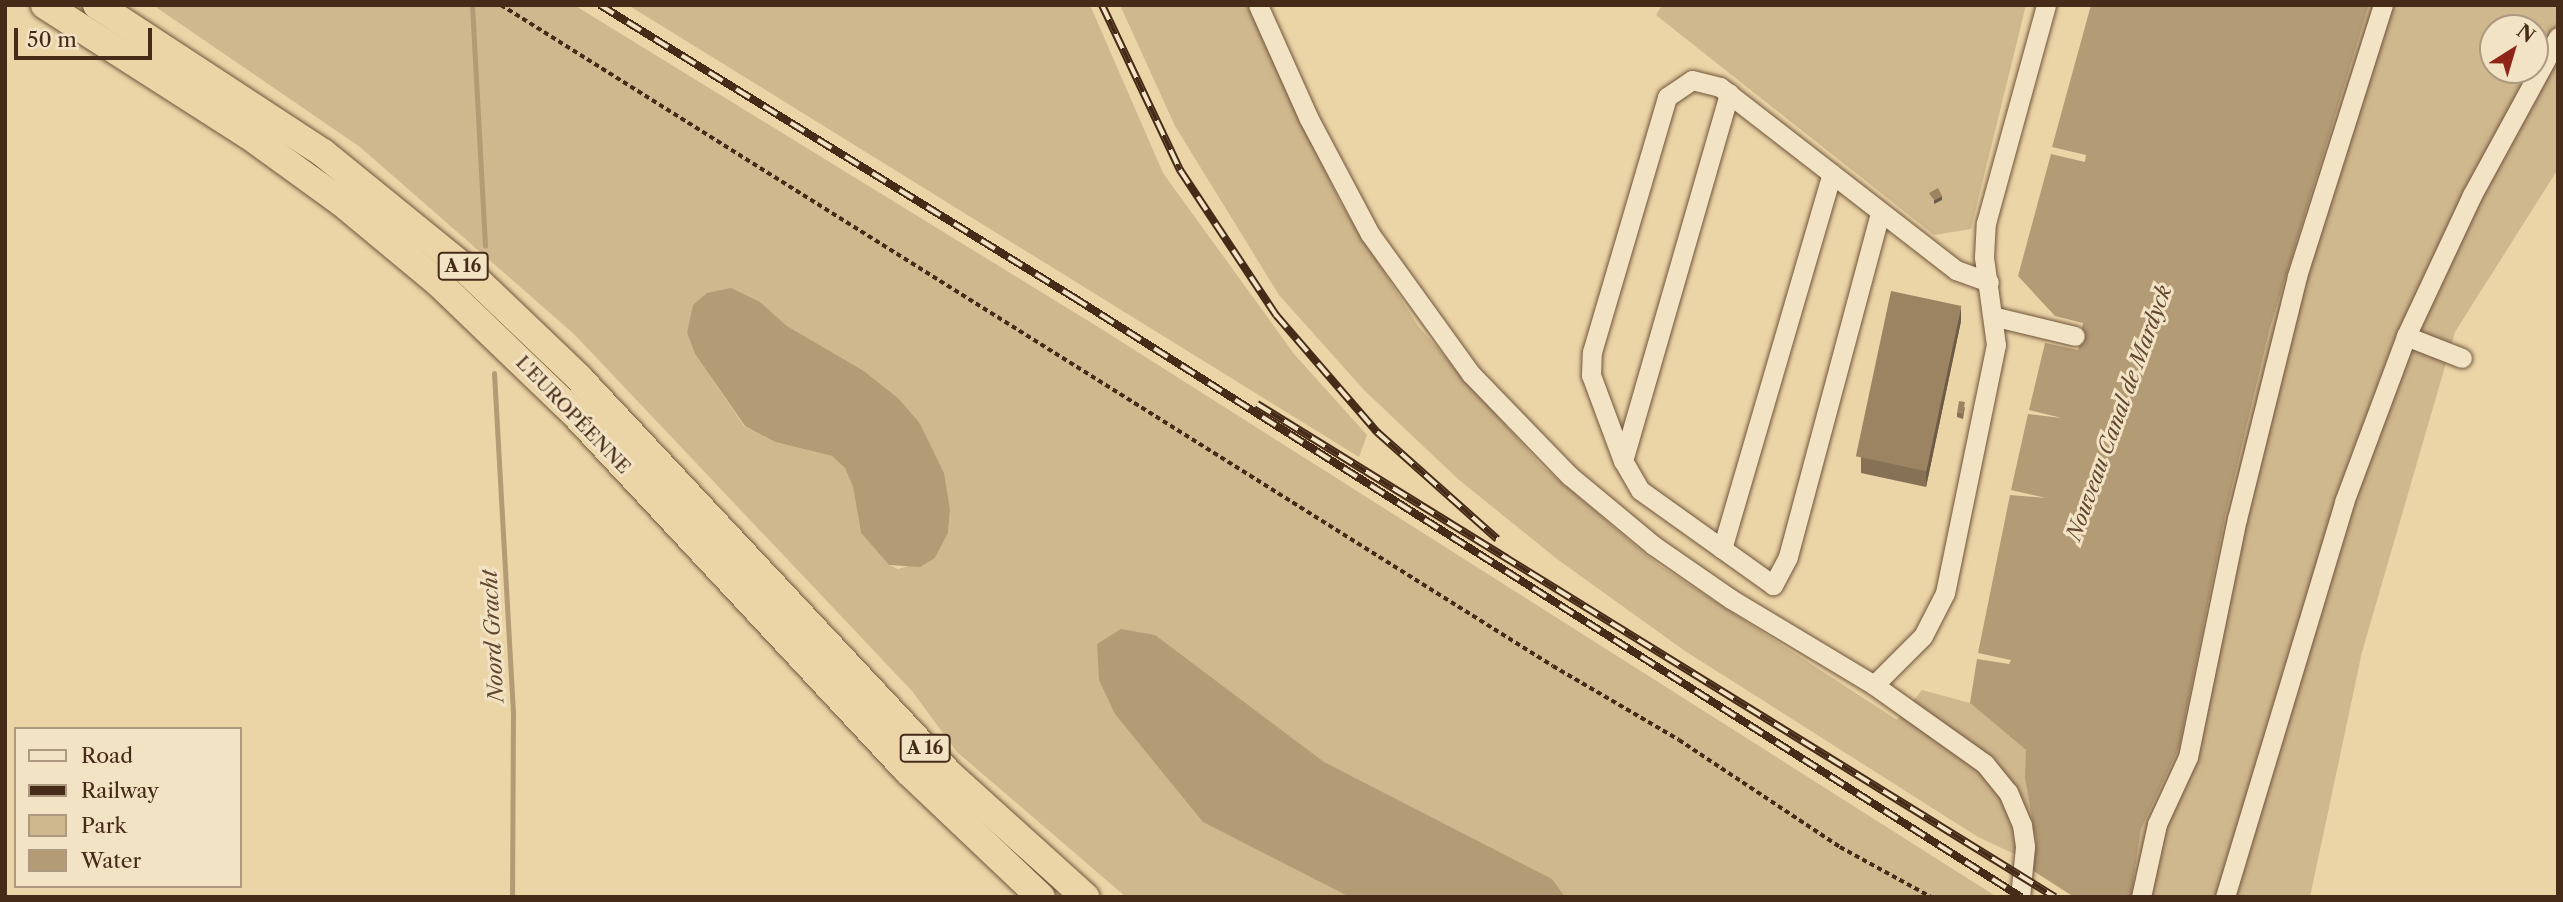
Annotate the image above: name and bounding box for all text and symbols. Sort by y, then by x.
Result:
scale bar [18,14,156,58]
north arrow [2479,14,2549,84]
text: N [2512,19,2539,48]
text: 50 m [27,27,77,52]
road number: A 16 [437,252,489,280]
water label: Nouveau Canal de Mardyck [2061,282,2177,544]
street label: L'EUROPÉENNE [511,351,635,479]
water label: Noord Gracht [477,569,509,703]
legend [14,727,242,888]
road number: A 16 [899,734,951,762]
text: Road [81,743,133,768]
text: Railway [81,778,159,803]
text: Park [81,813,127,838]
text: Water [81,848,141,873]

